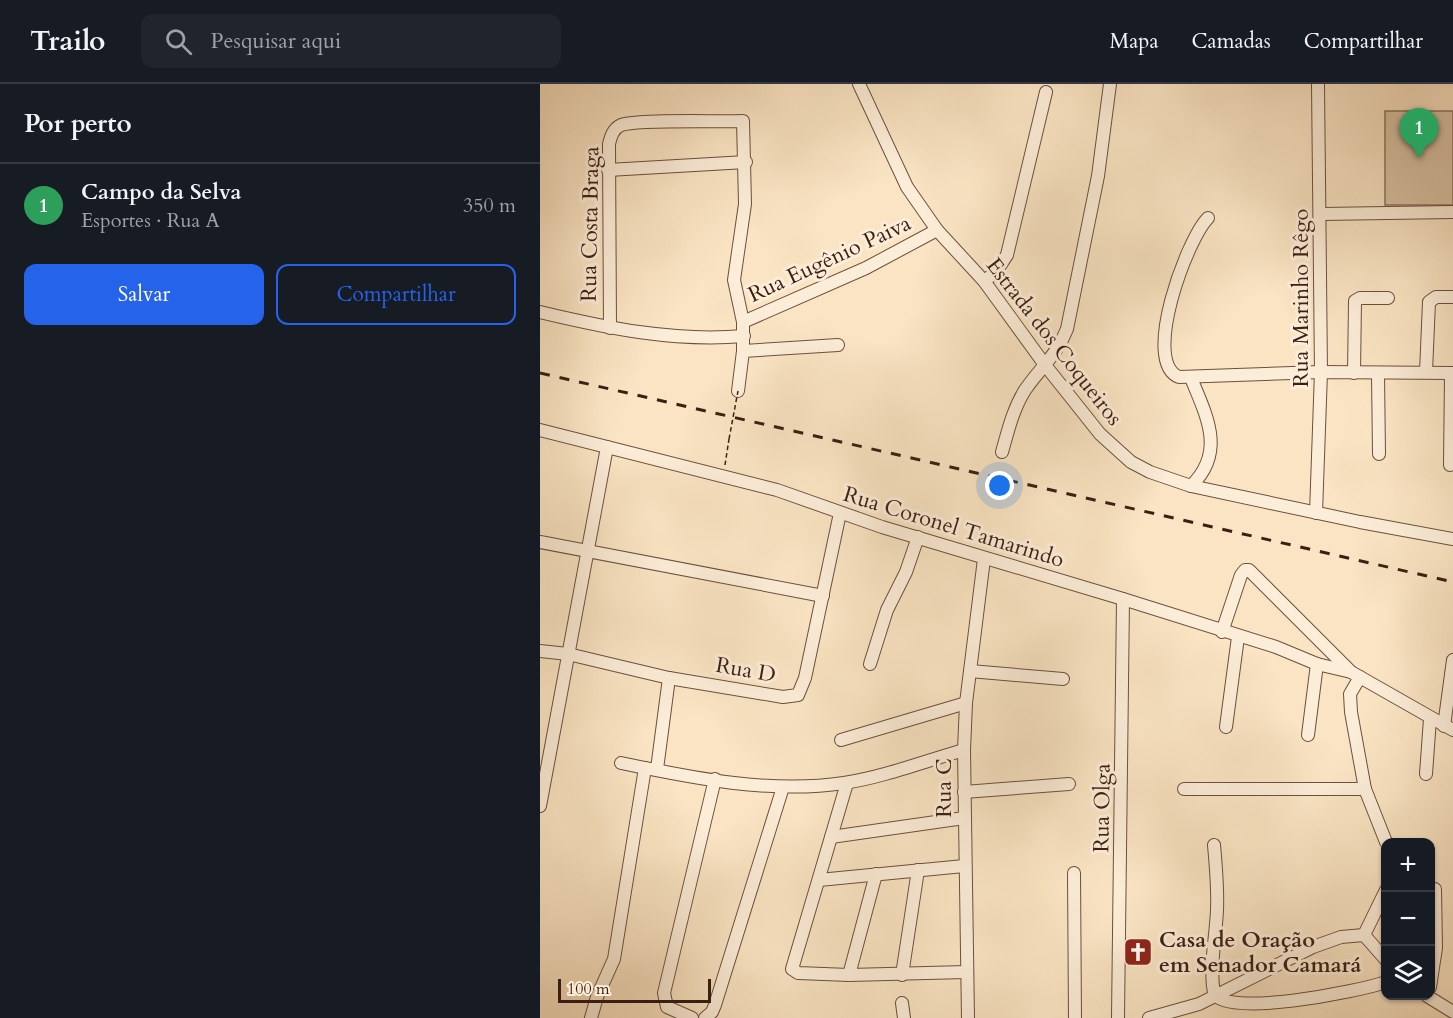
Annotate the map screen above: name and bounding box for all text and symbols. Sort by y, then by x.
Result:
search box [141,14,561,68]
text: Trailo [30,22,105,60]
icon: search [162,25,195,58]
text: Pesquisar aqui [210,26,341,56]
text: Mapa [1109,27,1159,56]
text: Camadas [1192,27,1271,56]
text: Compartilhar [1304,27,1423,56]
text: Por perto [24,106,132,141]
pin: 1 [1400,109,1438,158]
street label: Rua Costa Braga [574,146,606,302]
text: Campo da Selva [81,177,241,207]
text: 1 [38,192,49,219]
text: 350 m [463,192,516,219]
text: Esportes · Rua A [81,207,220,234]
street label: Rua Eugênio Paiva [743,208,916,310]
street label: Rua Marinho Rêgo [1286,208,1316,388]
street label: Estrada dos Coqueiros [979,251,1129,432]
button: Salvar [24,264,264,325]
button: Compartilhar [276,264,516,325]
your location [985,471,1014,500]
street label: Rua Coronel Tamarindo [840,479,1068,575]
street label: Rua D [713,650,778,690]
street label: Rua C [929,758,959,818]
street label: Rua Olga [1086,763,1118,853]
map controls [1381,838,1435,1000]
button: + [1381,838,1435,892]
button: − [1381,892,1435,946]
place label: Casa de Oração em Senador Camará [1159,925,1361,980]
church icon: Casa de Oração em Senador Camará [1122,936,1154,968]
button: layers [1381,946,1435,1000]
scale bar [558,976,711,1004]
text: 100 m [567,978,609,1000]

